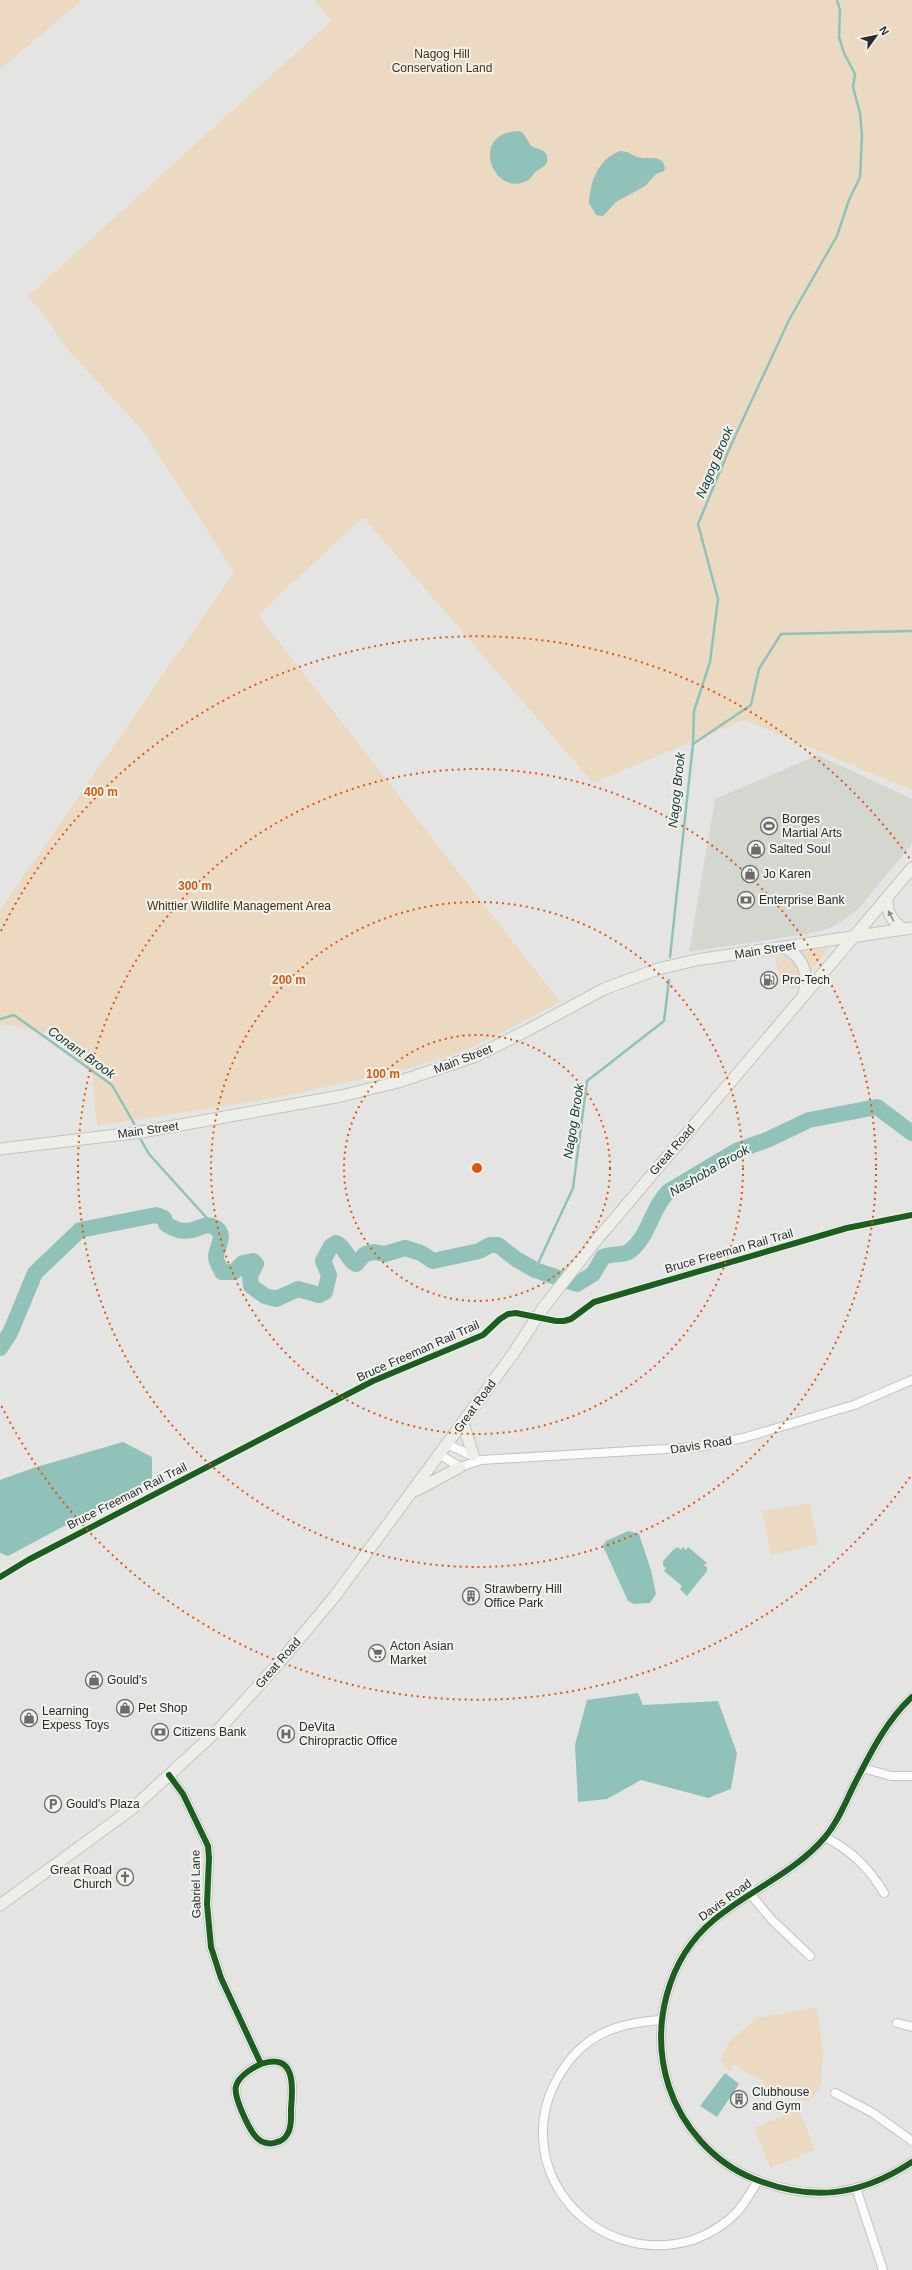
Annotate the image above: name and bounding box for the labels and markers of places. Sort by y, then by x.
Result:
place label: Borges Martial Arts [782,812,842,840]
sports icon: Borges Martial Arts [759,816,779,836]
shop icon: Salted Soul [746,839,766,859]
place label: Salted Soul [769,842,830,856]
shop icon: Jo Karen [740,864,760,884]
place label: Jo Karen [763,867,811,881]
bank icon: Enterprise Bank [736,890,756,910]
place label: Enterprise Bank [759,893,845,907]
fuel station icon: Pro-Tech [759,970,779,990]
place label: Pro-Tech [782,973,830,987]
centre of rings [470,1161,484,1175]
place label: Strawberry Hill Office Park [484,1582,562,1610]
building icon: Strawberry Hill Office Park [461,1586,481,1606]
place label: Acton Asian Market [390,1639,453,1667]
supermarket icon: Acton Asian Market [367,1643,387,1663]
shop icon: Gould's [84,1670,104,1690]
place label: Gould's [107,1673,147,1687]
shop icon: Pet Shop [115,1698,135,1718]
place label: Pet Shop [138,1701,188,1715]
place label: Learning Expess Toys [42,1704,109,1732]
shop icon: Learning Expess Toys [19,1708,39,1728]
place label: DeVita Chiropractic Office [299,1720,398,1748]
bank icon: Citizens Bank [150,1722,170,1742]
hospital icon: DeVita Chiropractic Office [276,1724,296,1744]
place label: Citizens Bank [173,1725,247,1739]
parking icon: Gould's Plaza [43,1794,63,1814]
place label: Gould's Plaza [66,1797,140,1811]
place label: Great Road Church [50,1863,112,1891]
church icon: Great Road Church [115,1867,135,1887]
place label: Clubhouse and Gym [752,2085,810,2113]
building icon: Clubhouse and Gym [729,2089,749,2109]

